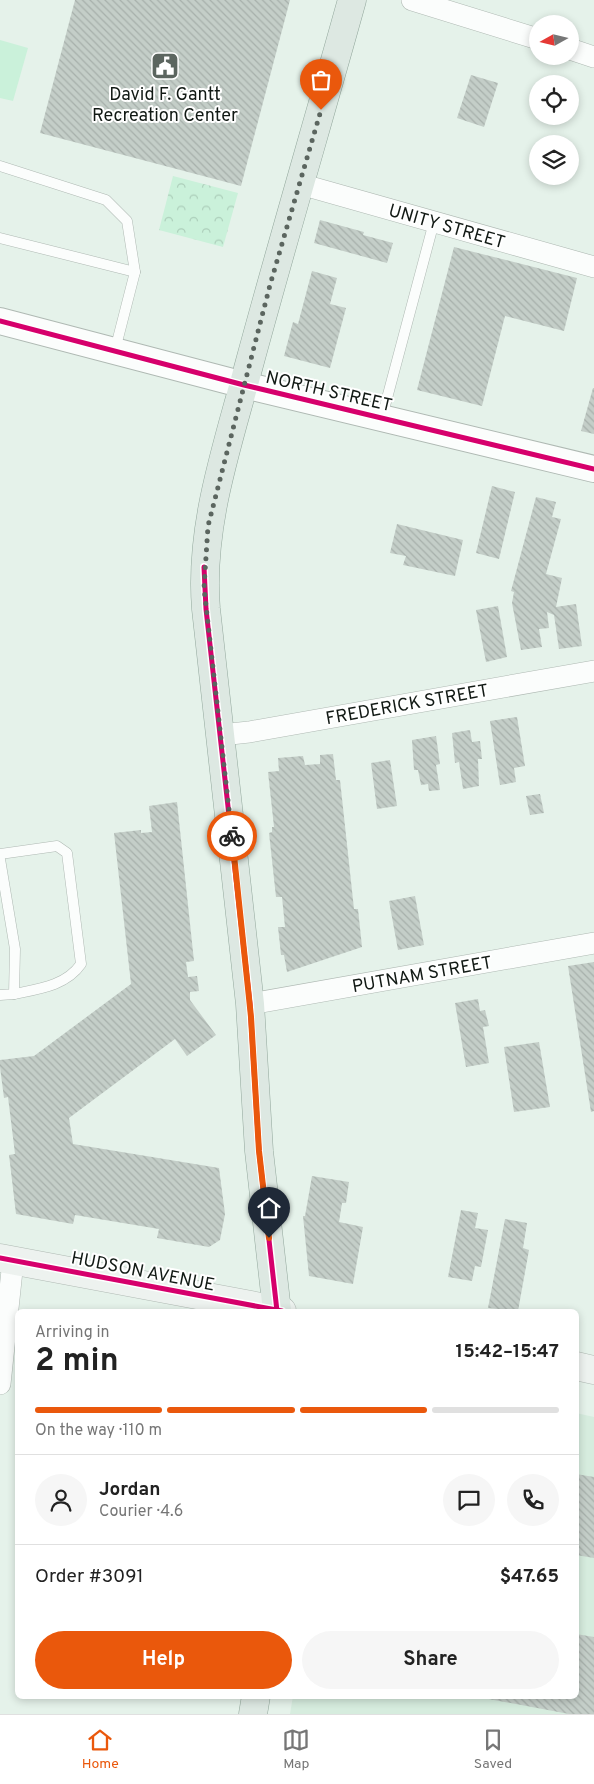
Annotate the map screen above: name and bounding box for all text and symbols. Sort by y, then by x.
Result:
north arrow [529,15,579,65]
map controls [529,15,579,185]
public building icon: David F. Gantt Recreation Center [150,51,180,81]
pin [300,59,342,110]
icon: bag [307,66,335,94]
button: locate [529,75,579,125]
place label: David F. Gantt Recreation Center [92,84,238,128]
button: layers [529,135,579,185]
street label: UNITY STREET [386,200,508,255]
street label: NORTH STREET [263,367,394,418]
street label: FREDERICK STREET [324,680,491,731]
courier [207,811,257,861]
icon: bike [218,822,246,850]
street label: PUTNAM STREET [350,952,494,999]
pin [248,1187,290,1238]
icon: home [255,1194,283,1222]
street label: HUDSON AVENUE [69,1247,217,1298]
text: Arriving in [35,1323,110,1343]
text: 15:42–15:47 [456,1340,559,1364]
text: 2 min [35,1342,119,1382]
text: On the way · 110 m [35,1421,162,1441]
button: person [35,1474,87,1526]
button: chat [443,1474,495,1526]
button: phone [507,1474,559,1526]
text: Jordan [99,1478,161,1502]
text: Courier · 4.6 [99,1502,183,1522]
text: Order #3091 [35,1565,144,1589]
text: $47.65 [500,1565,559,1589]
button: Help [35,1631,292,1689]
button: Share [302,1631,559,1689]
tab: Home [82,1726,119,1773]
tab: Map [282,1726,310,1773]
tab: Saved [474,1726,512,1773]

